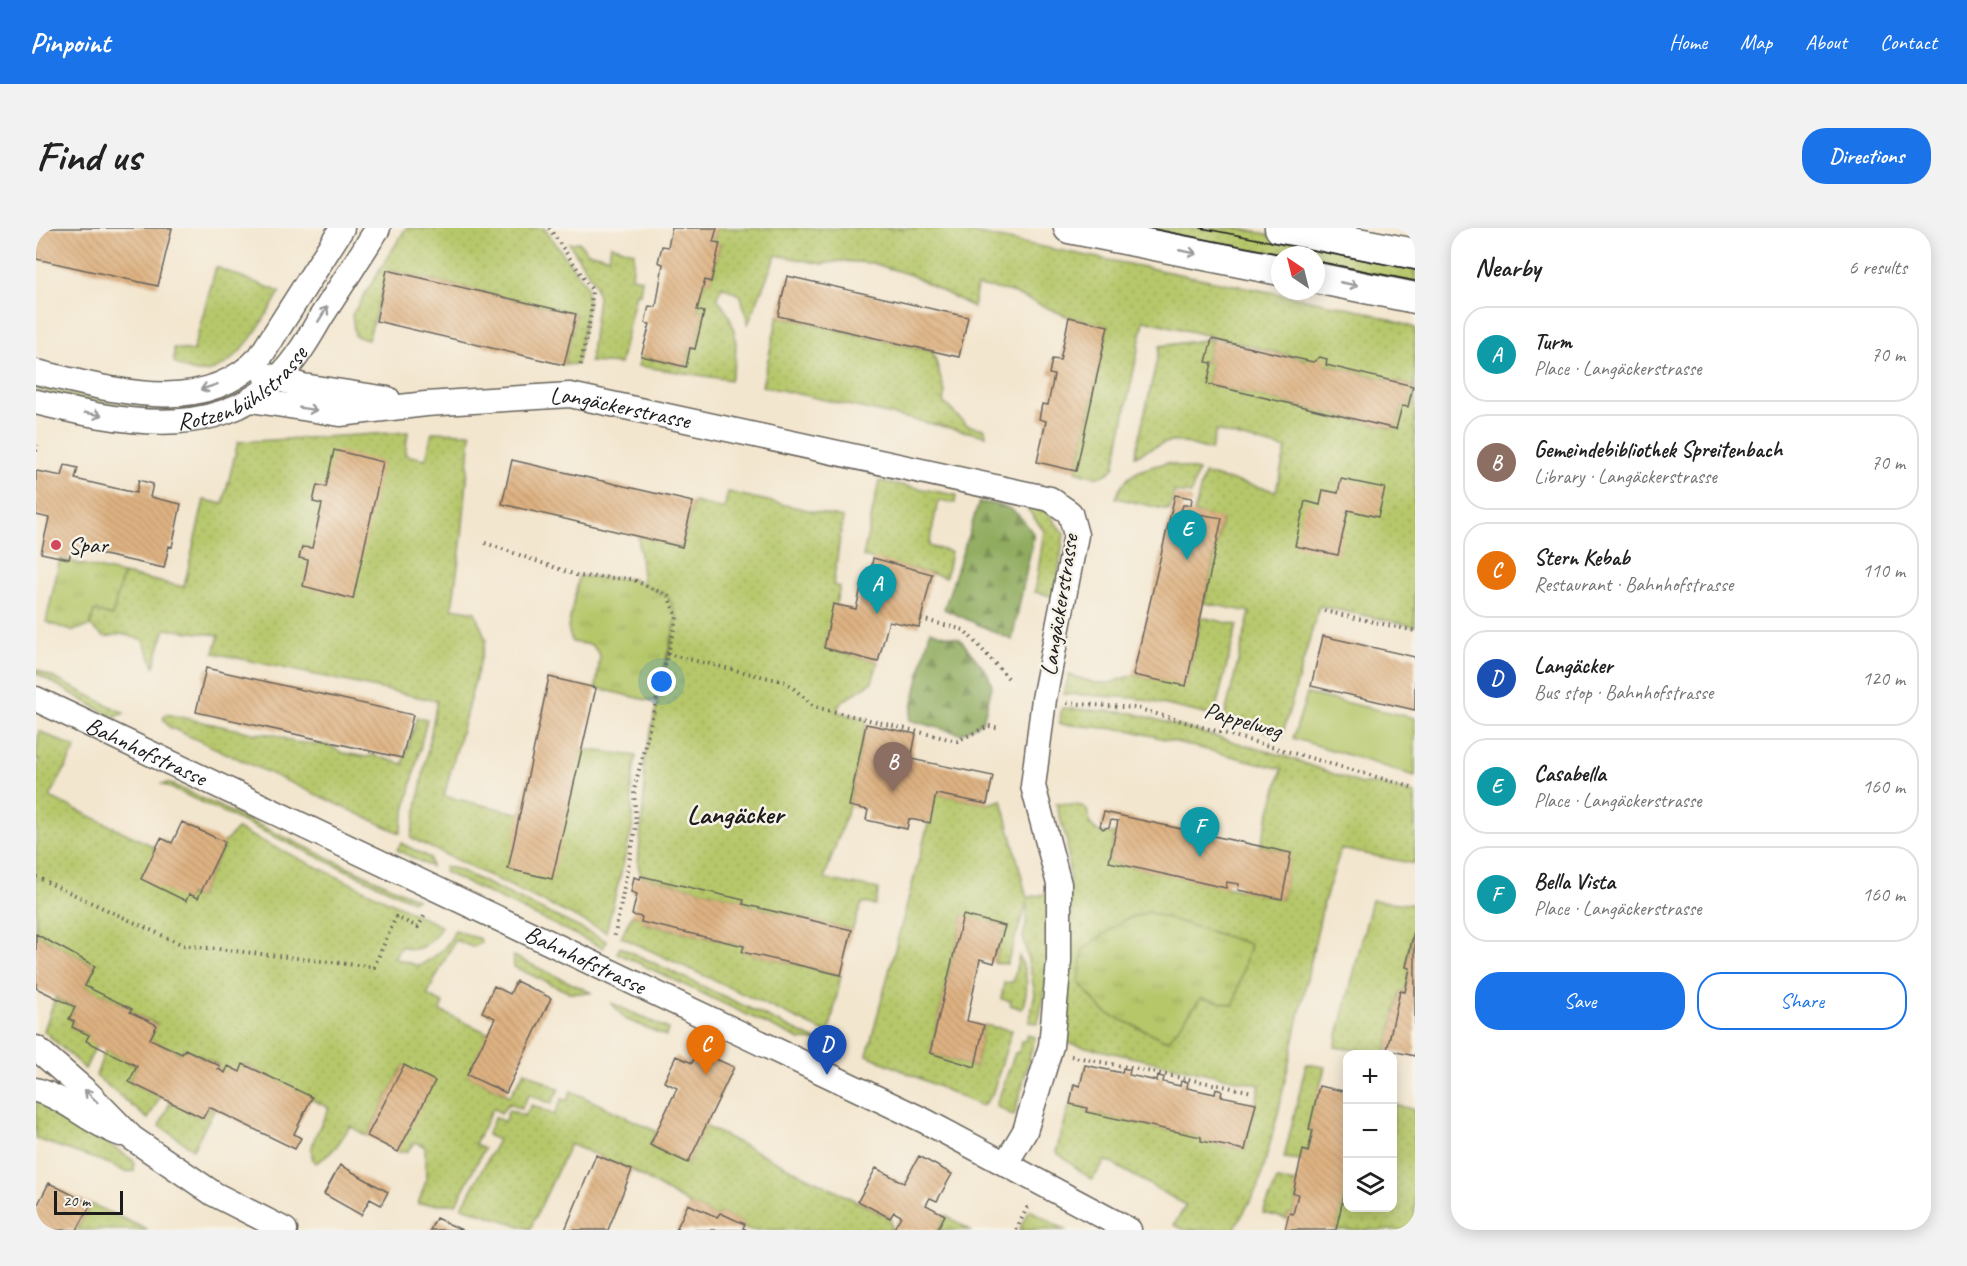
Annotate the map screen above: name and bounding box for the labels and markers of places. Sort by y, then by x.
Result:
pin: E [1168,510,1206,560]
place label: Spar [68,530,110,560]
marker: Spar [49,538,63,552]
pin: A [858,564,896,614]
pin: B [874,742,912,792]
pin: F [1180,808,1220,857]
pin: C [686,1026,726,1075]
pin: D [808,1026,846,1075]

